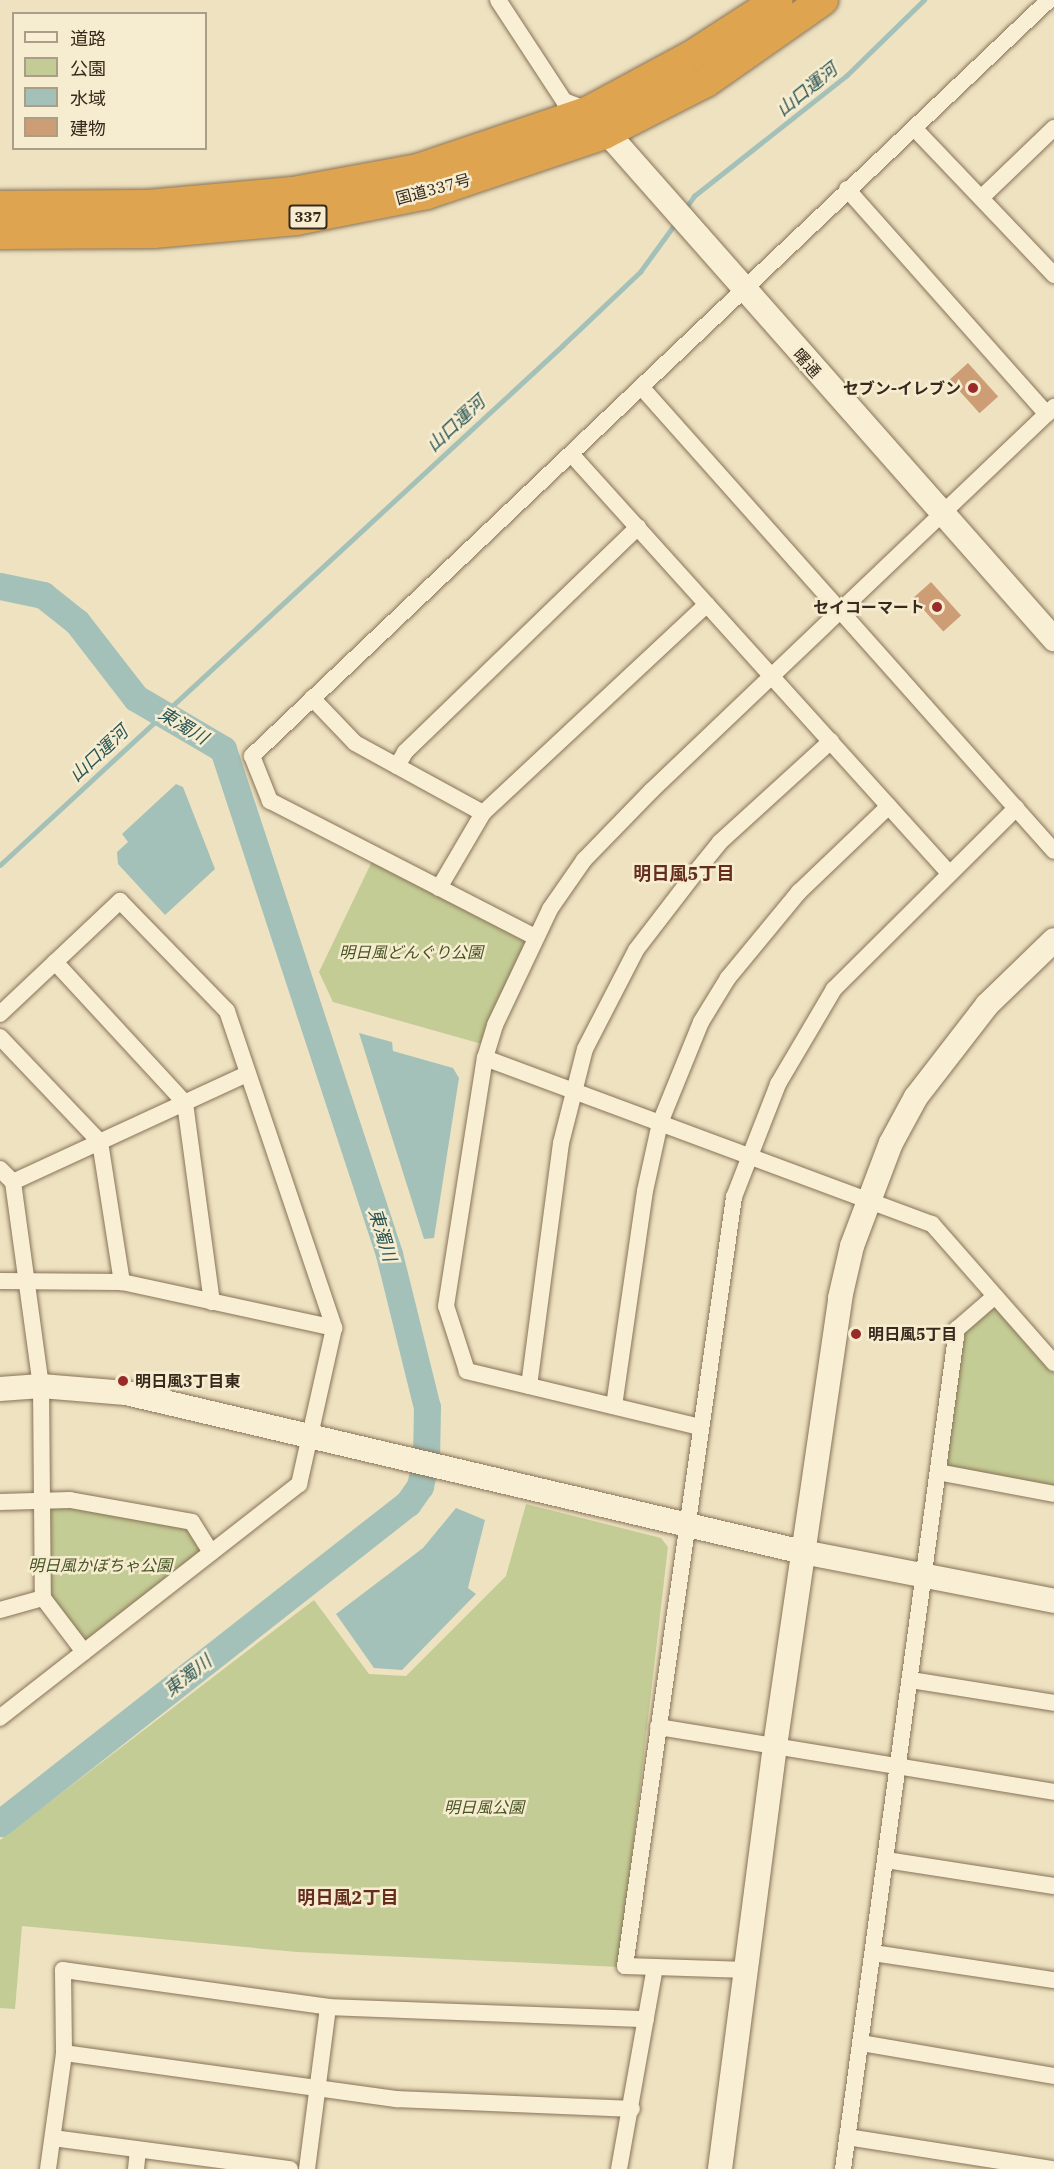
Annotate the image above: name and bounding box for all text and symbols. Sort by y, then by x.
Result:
legend [12,12,207,150]
text: 道路 [70,27,106,50]
text: 公園 [70,57,106,80]
water label: 山口運河 [772,59,842,121]
text: 水域 [70,87,106,110]
text: 建物 [70,117,106,140]
street label: 国道337号 [393,170,473,208]
road number: 337 [288,205,328,229]
street label: 曙通 [789,345,825,381]
place label: セブン-イレブン [843,378,961,398]
marker: セブン-イレブン [966,381,980,395]
water label: 山口運河 [422,392,490,456]
place label: セイコーマート [813,597,925,617]
marker: セイコーマート [930,600,944,614]
water label: 東濁川 [154,703,212,749]
water label: 山口運河 [65,722,133,786]
district label: 明日風5丁目 [634,863,734,885]
park label: 明日風どんぐり公園 [339,942,483,962]
water label: 東濁川 [364,1206,400,1264]
place label: 明日風5丁目 [868,1324,958,1344]
marker: 明日風5丁目 [849,1327,863,1341]
place label: 明日風3丁目東 [135,1371,241,1391]
marker: 明日風3丁目東 [116,1374,130,1388]
park label: 明日風かぼちゃ公園 [28,1555,172,1575]
water label: 東濁川 [160,1651,216,1701]
park label: 明日風公園 [444,1797,524,1817]
district label: 明日風2丁目 [298,1887,398,1909]

